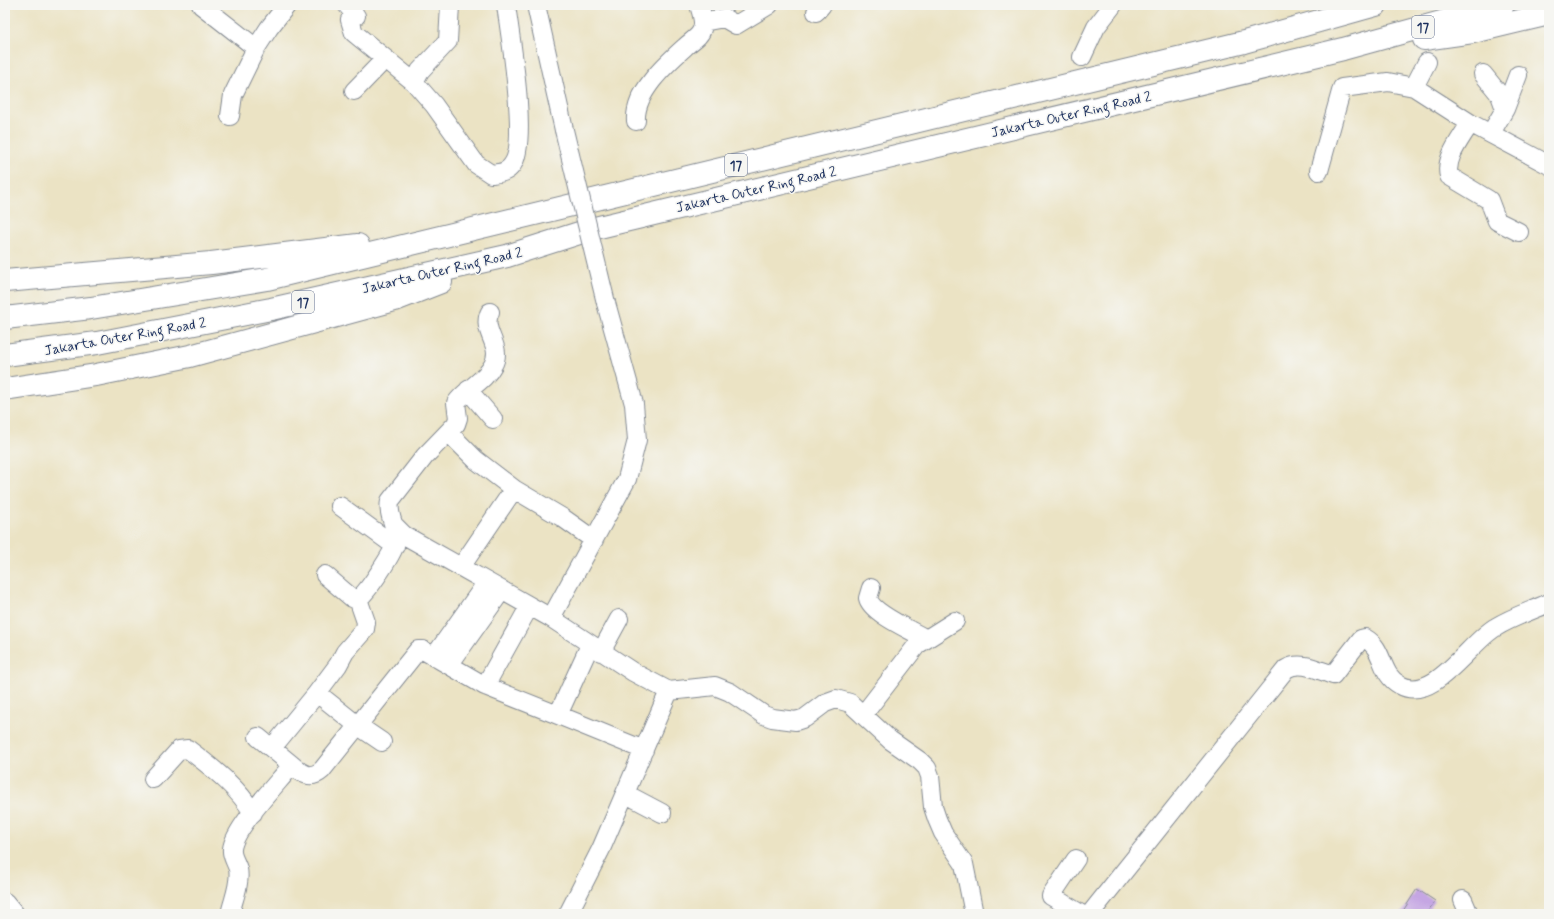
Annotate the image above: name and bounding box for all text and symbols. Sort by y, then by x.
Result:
road number: 17 [1412,16,1434,38]
street label: Jakarta Outer Ring Road 2 [989,88,1154,144]
road number: 17 [725,154,747,176]
street label: Jakarta Outer Ring Road 2 [674,163,839,219]
street label: Jakarta Outer Ring Road 2 [360,244,525,300]
road number: 17 [292,291,314,313]
street label: Jakarta Outer Ring Road 2 [43,314,208,362]

